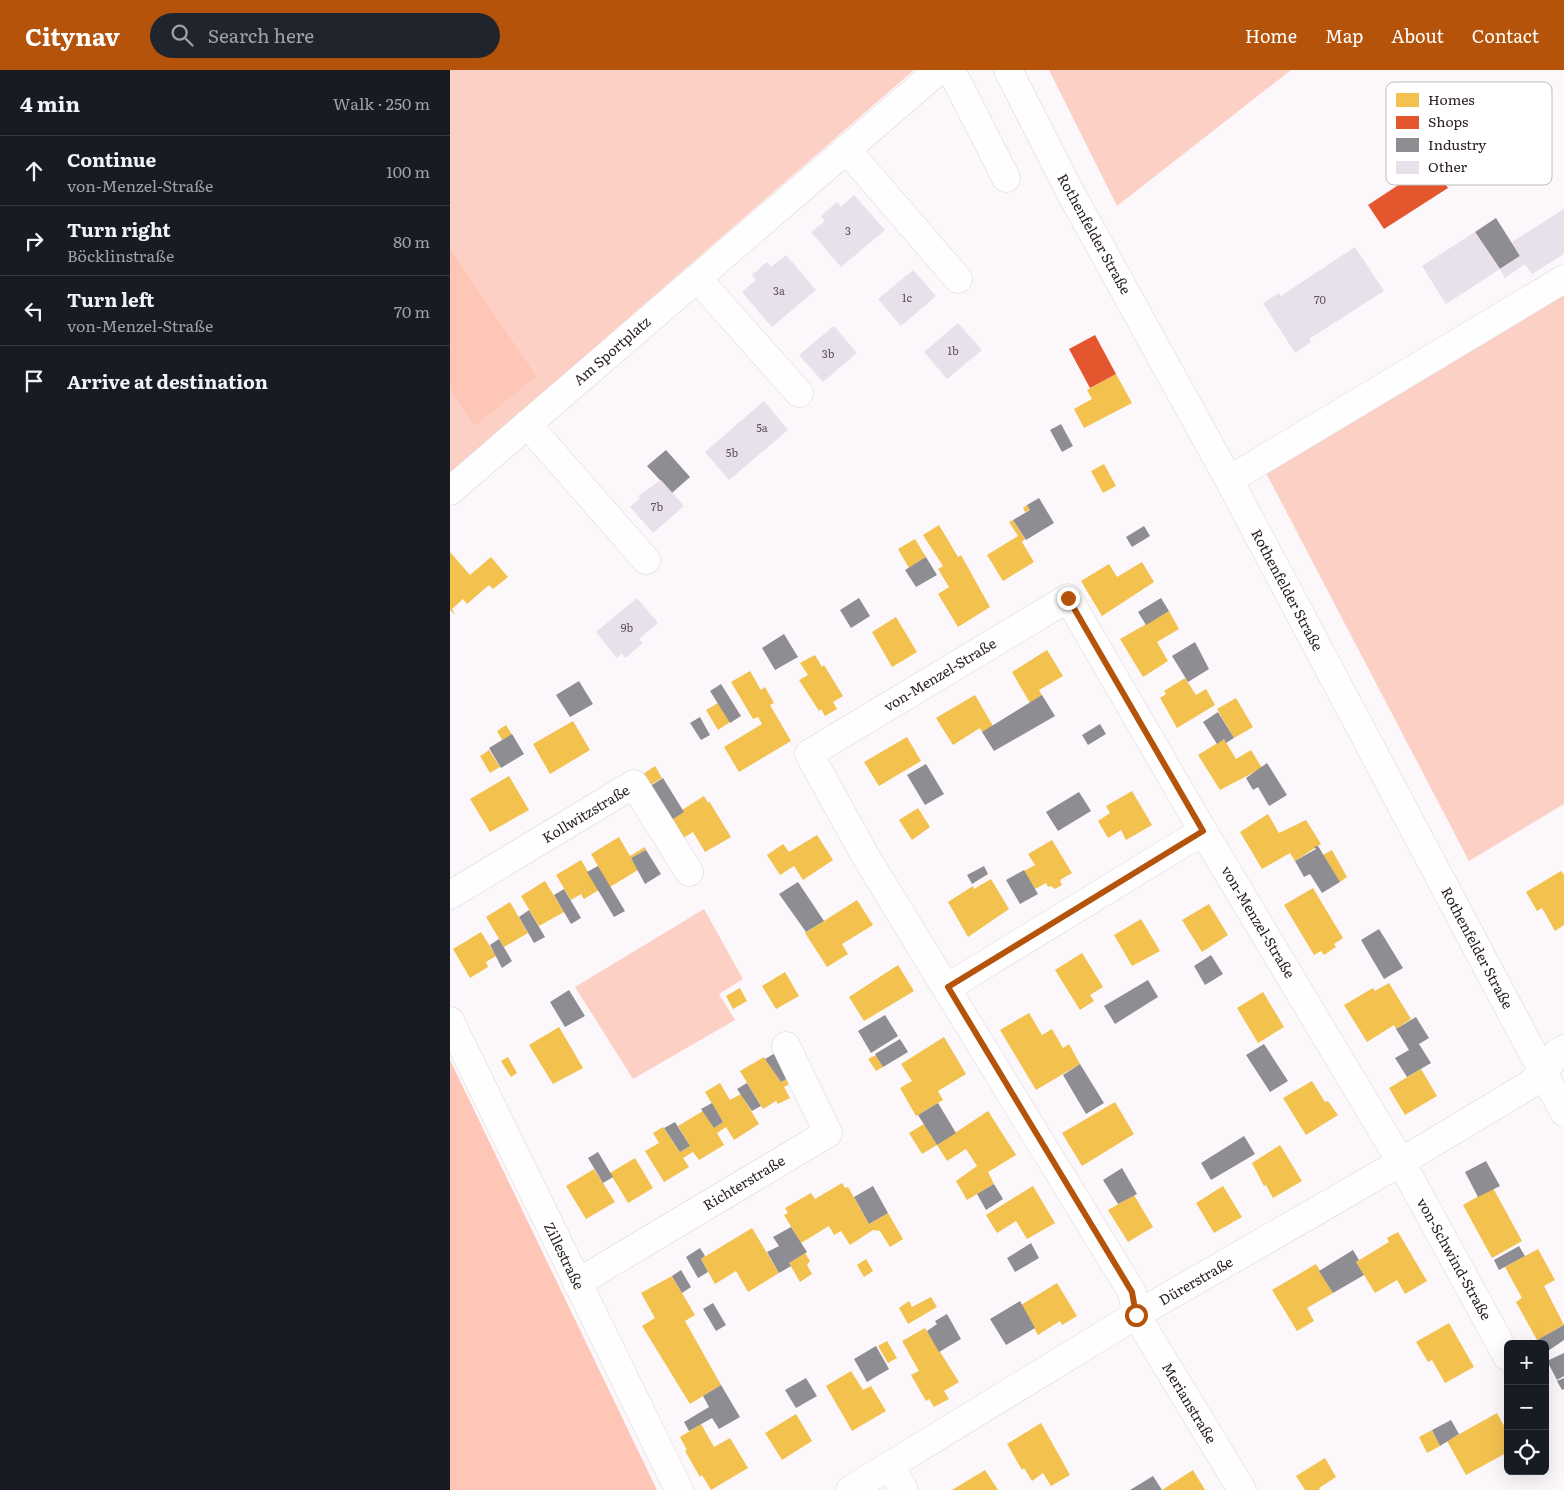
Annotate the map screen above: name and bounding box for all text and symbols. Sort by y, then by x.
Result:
search box [150,13,500,58]
text: Citynav [25,18,120,53]
icon: search [168,21,196,49]
text: Search here [208,21,314,49]
text: Home [1245,22,1297,49]
text: Map [1325,22,1363,49]
text: About [1391,22,1444,49]
text: Contact [1472,22,1539,49]
legend [1386,82,1552,185]
text: 4 min [20,87,80,118]
text: Homes [1428,89,1475,109]
text: Walk · 250 m [333,91,430,115]
text: Shops [1428,111,1468,131]
text: Industry [1428,134,1487,154]
text: Continue [67,145,156,173]
text: Other [1428,156,1468,176]
icon: ahead [20,157,48,185]
text: 100 m [386,159,430,183]
street label: Rothenfelder Straße [1053,169,1136,298]
text: von-Menzel-Straße [67,173,213,197]
text: Turn right [67,215,171,243]
house number: 3 [845,222,851,238]
icon: right [20,227,48,255]
text: 80 m [393,229,430,253]
text: Böcklinstraße [67,243,174,267]
house number: 3a [773,282,785,298]
text: Turn left [67,285,154,313]
house number: 1c [902,289,912,305]
house number: 70 [1314,291,1326,307]
icon: left [20,297,48,325]
text: 70 m [394,299,430,323]
street label: Am Sportplatz [569,311,654,389]
text: von-Menzel-Straße [67,313,213,337]
house number: 1b [947,342,959,358]
house number: 3b [822,345,835,361]
icon: arrive [20,367,48,395]
text: Arrive at destination [67,367,268,395]
house number: 5a [756,419,768,435]
house number: 5b [726,444,738,460]
house number: 7b [651,498,663,514]
street label: Rothenfelder Straße [1247,525,1328,654]
route end [1057,587,1080,610]
house number: 9b [621,619,634,635]
street label: von-Menzel-Straße [879,633,999,716]
street label: Kollwitzstraße [538,779,633,847]
street label: von-Menzel-Straße [1217,861,1300,981]
street label: Rothenfelder Straße [1437,883,1518,1012]
street label: Richterstraße [699,1150,788,1214]
street label: von-Schwind-Straße [1413,1194,1497,1323]
street label: Zillestraße [540,1219,590,1293]
street label: Dürerstraße [1155,1251,1236,1309]
route start [1125,1304,1148,1327]
map controls [1504,1340,1549,1475]
button: + [1504,1340,1549,1385]
street label: Merianstraße [1158,1358,1222,1447]
button: − [1504,1385,1549,1430]
button: locate [1504,1430,1549,1475]

